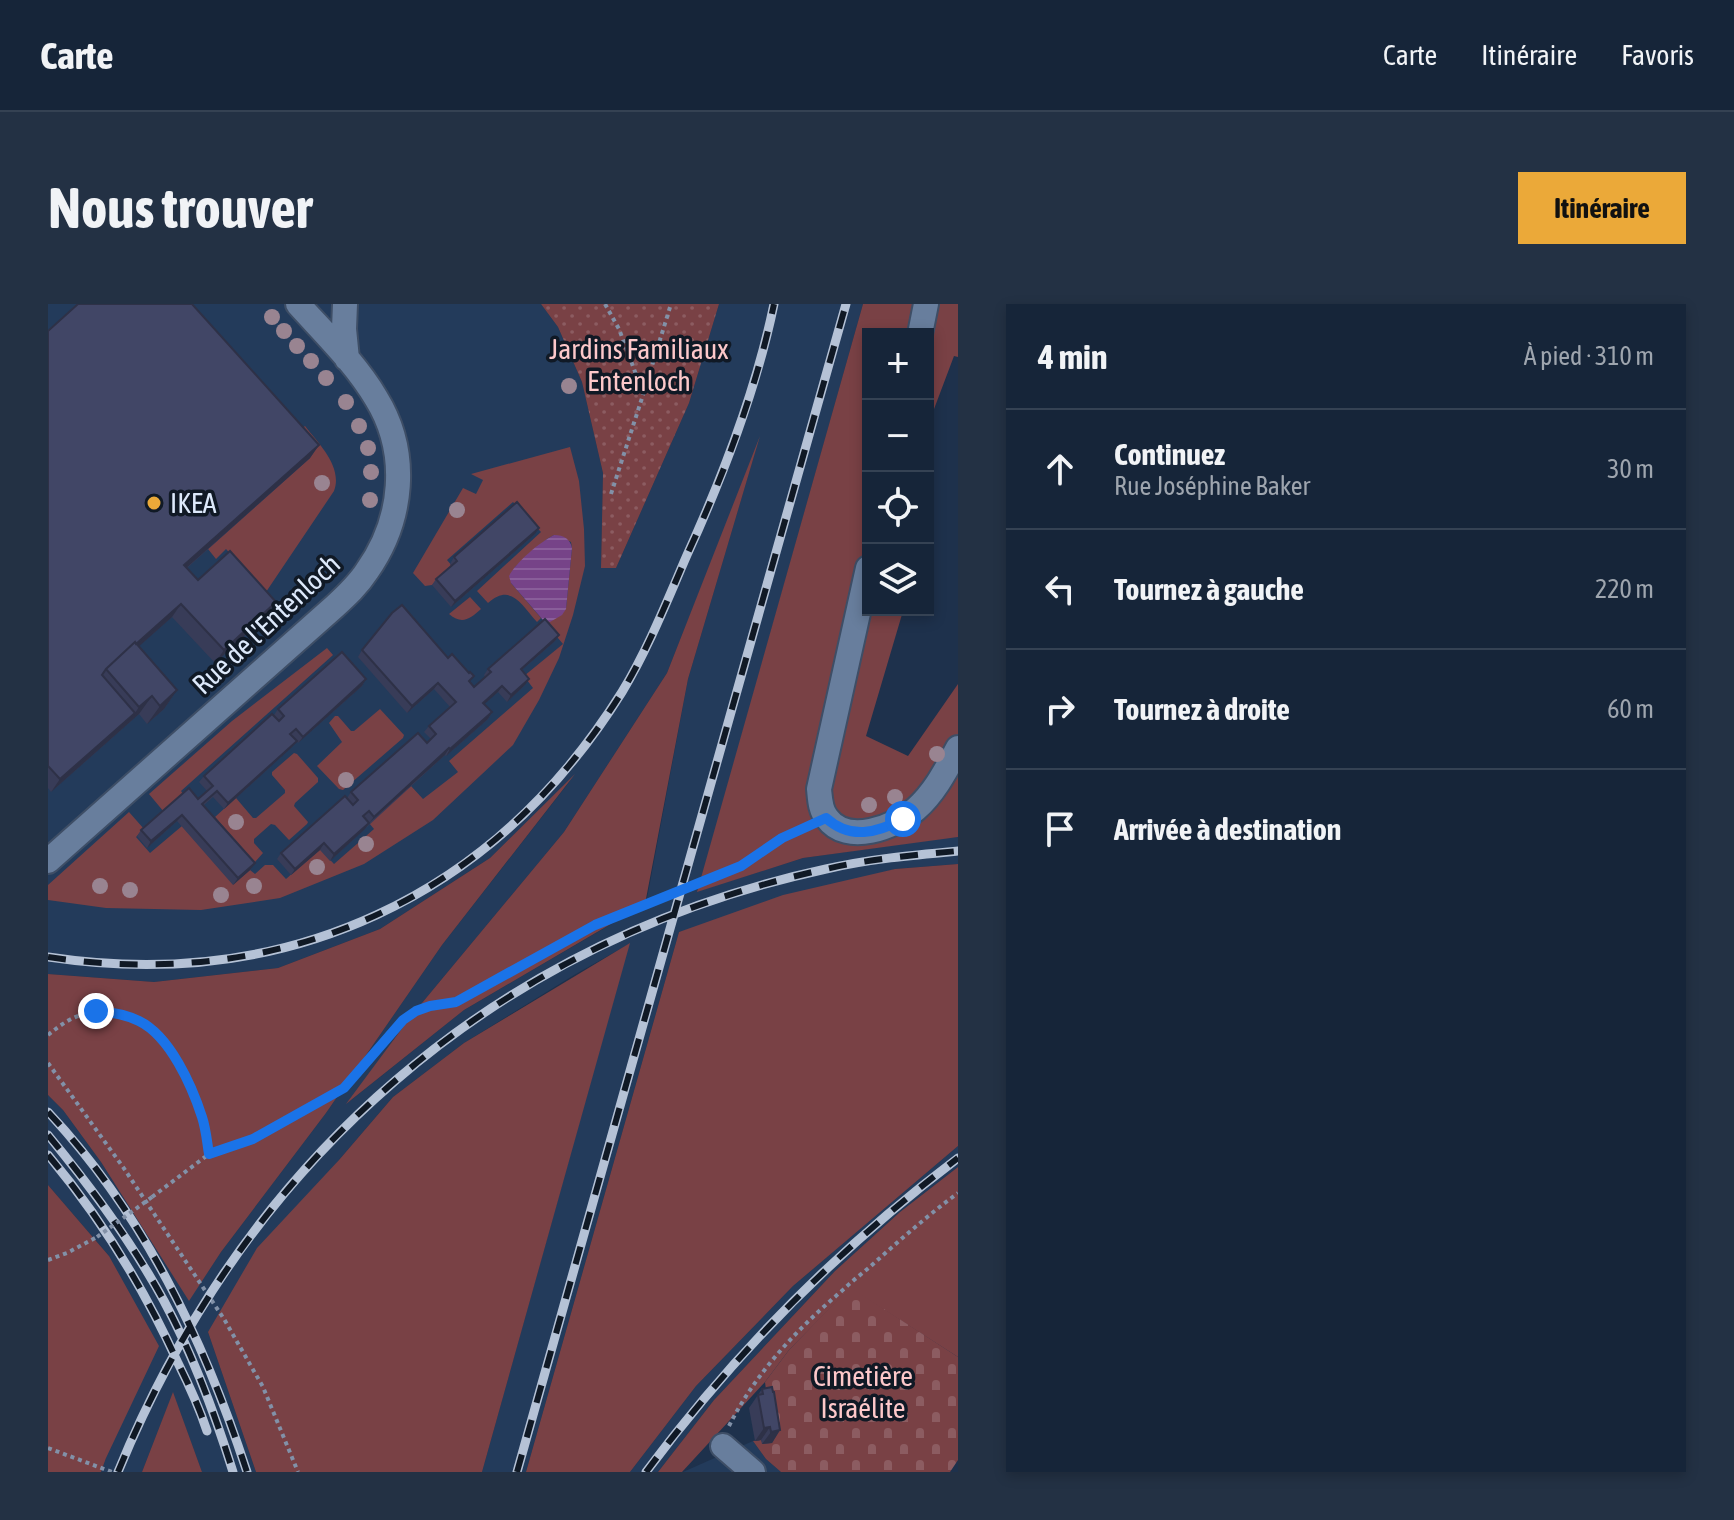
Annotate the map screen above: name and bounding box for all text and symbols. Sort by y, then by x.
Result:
text: Carte [40,34,113,77]
text: Carte [1383,39,1437,71]
text: Itinéraire [1481,39,1577,71]
text: Favoris [1621,39,1694,71]
button: Itinéraire [1518,172,1686,244]
text: Nous trouver [48,176,312,240]
map controls [862,328,934,616]
button: + [862,328,934,400]
park label: Jardins Familiaux Entenloch [549,333,729,397]
text: 4 min [1038,337,1107,376]
text: À pied · 310 m [1524,341,1654,371]
button: − [862,400,934,472]
text: Continuez [1114,437,1225,471]
icon: ahead [1038,447,1082,491]
text: 30 m [1607,454,1654,484]
text: Rue Joséphine Baker [1114,471,1310,501]
button: locate [862,472,934,544]
place label: IKEA [170,487,217,519]
marker: IKEA [145,494,163,512]
button: layers [862,544,934,616]
street label: Rue de l'Entenloch [186,548,346,700]
icon: left [1038,567,1082,611]
text: Tournez à gauche [1114,572,1304,606]
text: 220 m [1595,574,1654,604]
icon: right [1038,687,1082,731]
text: Tournez à droite [1114,692,1290,726]
text: 60 m [1607,694,1654,724]
route start [885,801,921,837]
icon: arrive [1038,807,1082,851]
text: Arrivée à destination [1114,812,1341,846]
route end [78,993,114,1029]
park label: Cimetière Israélite [813,1360,913,1424]

